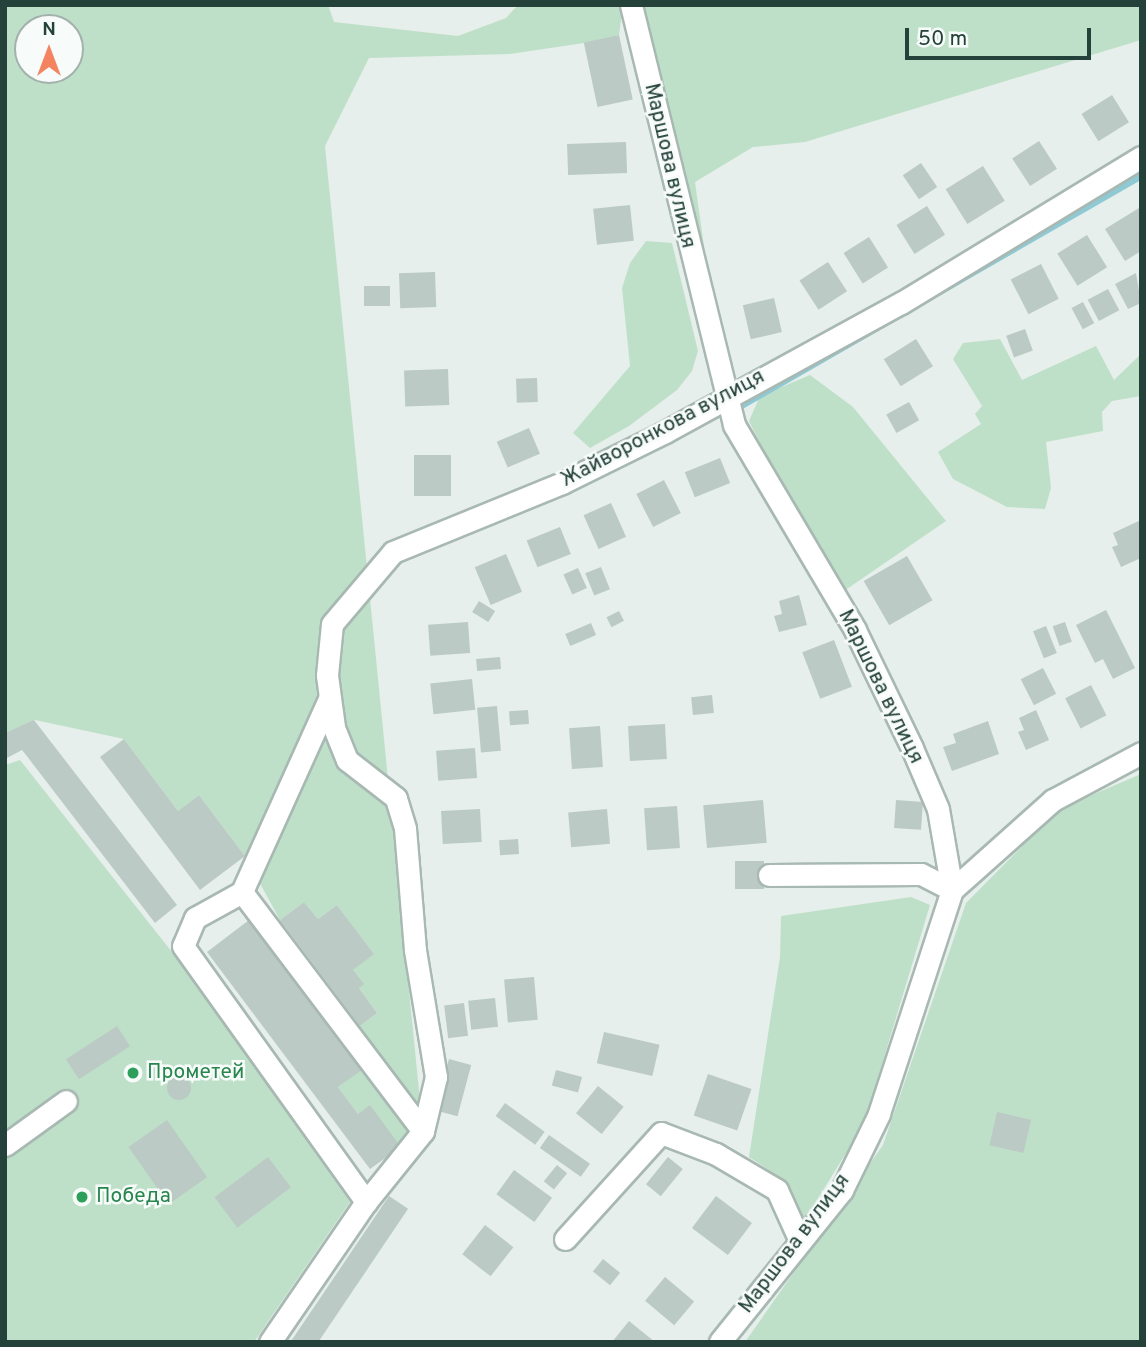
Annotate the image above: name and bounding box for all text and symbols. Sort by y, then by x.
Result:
north arrow [14,14,84,84]
scale bar [908,14,1094,58]
text: N [42,18,56,42]
text: 50 m [918,26,967,53]
street label: Маршова вулиця [638,81,700,251]
street label: Жайворонкова вулиця [557,365,769,493]
street label: Маршова вулиця [832,606,928,768]
place label: Прометей [147,1060,244,1086]
marker: Прометей [125,1065,141,1081]
street label: Маршова вулиця [734,1169,856,1319]
place label: Победа [96,1184,171,1210]
marker: Победа [74,1189,90,1205]

